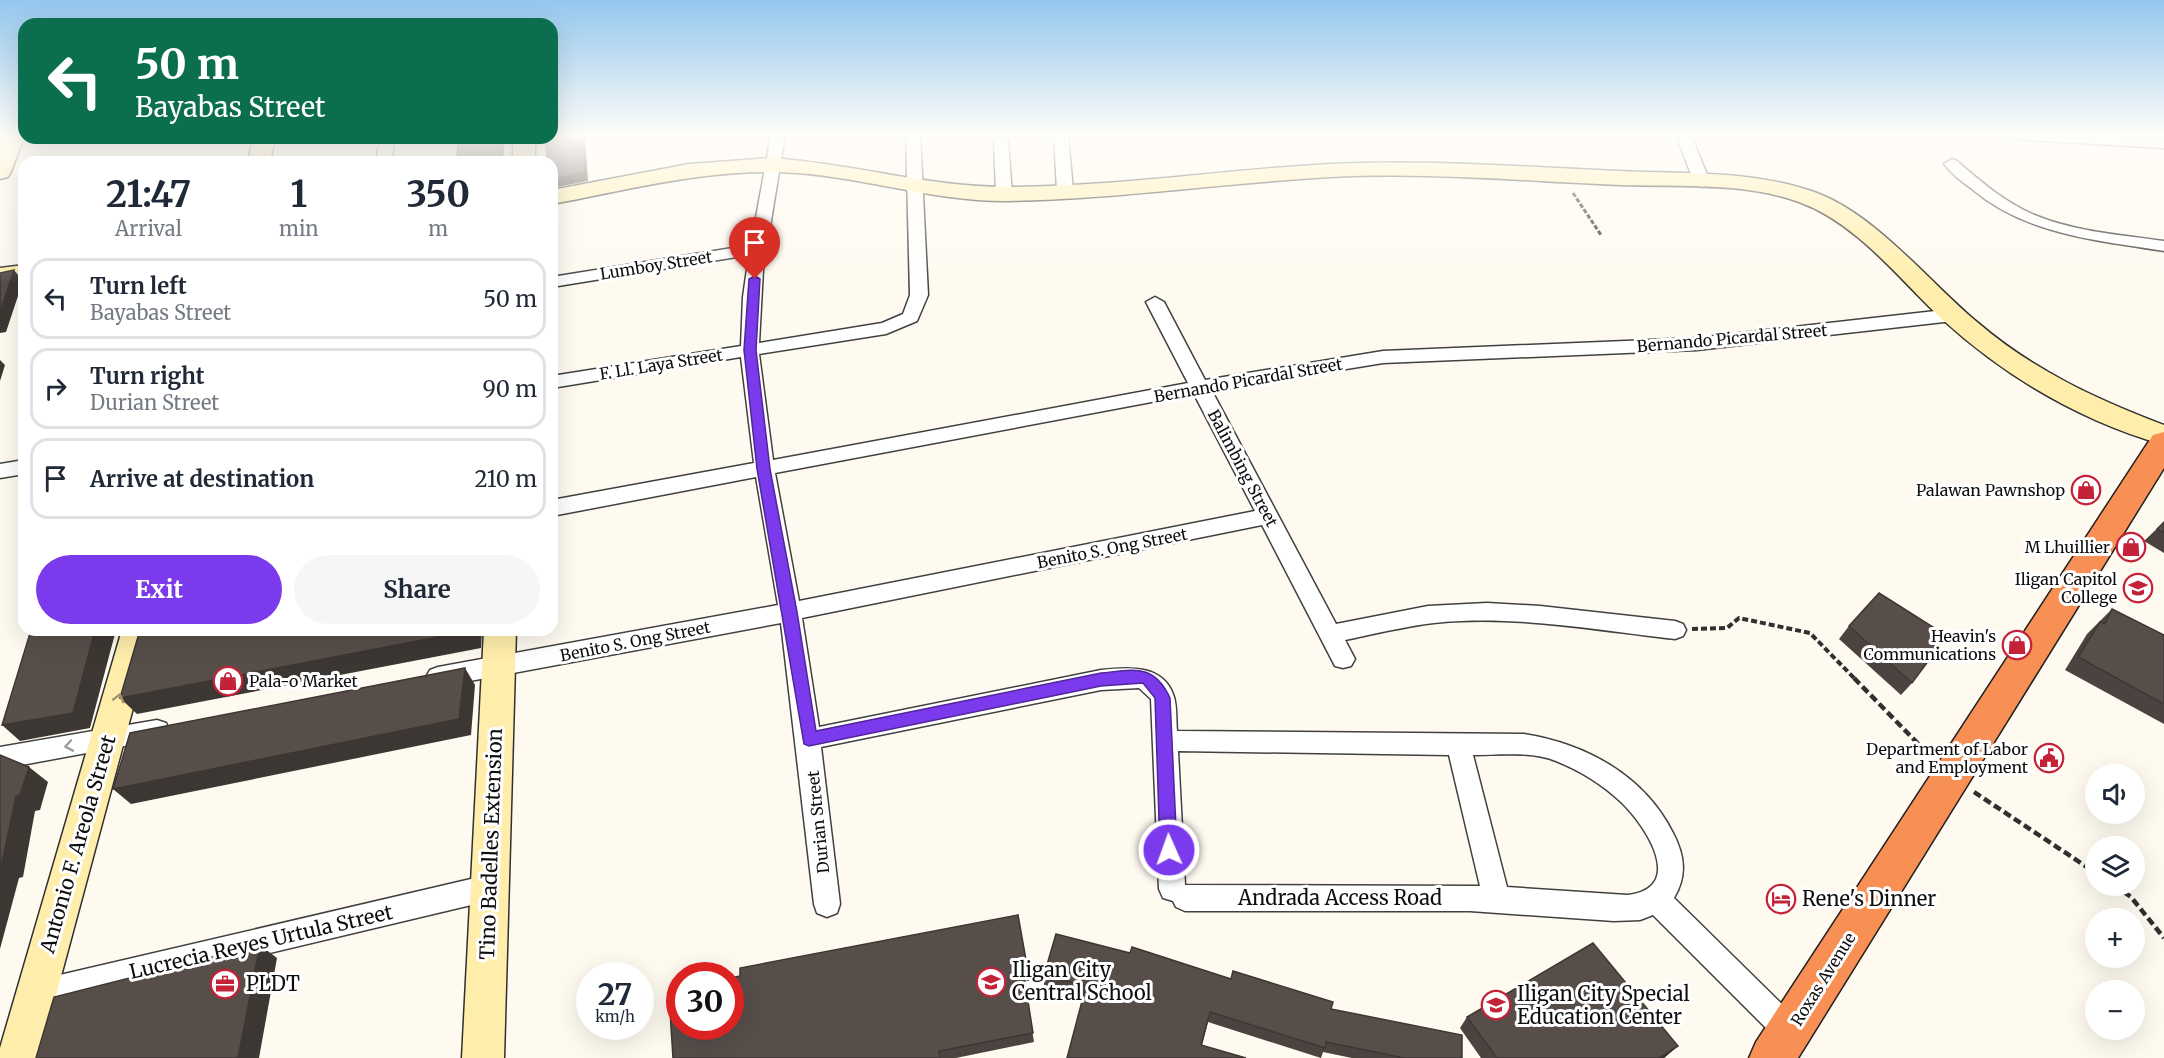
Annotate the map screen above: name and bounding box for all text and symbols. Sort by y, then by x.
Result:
text: 50 m [135,38,239,90]
icon: left [36,42,114,120]
text: Bayabas Street [135,90,326,124]
text: 21:47 [106,172,191,217]
text: 1 [290,172,307,217]
text: 350 [407,172,470,217]
text: Arrival [115,216,182,241]
text: min [279,216,319,241]
text: m [428,216,448,241]
pin [729,217,780,279]
icon: arrive [738,226,771,259]
street label: Lumboy Street [598,246,714,284]
text: Turn left [90,272,187,300]
icon: left [39,282,72,315]
text: 50 m [483,285,537,313]
text: Bayabas Street [90,300,231,325]
street label: Bernando Picardal Street [1636,320,1829,356]
street label: F. Ll. Laya Street [598,344,725,384]
street label: Bernando Picardal Street [1152,353,1345,406]
text: Turn right [90,362,204,390]
icon: right [39,372,72,405]
text: 90 m [482,375,537,403]
text: Durian Street [90,390,219,415]
street label: Balimbing Street [1204,406,1283,531]
icon: arrive [39,462,72,495]
text: Arrive at destination [90,465,314,493]
text: 210 m [474,465,537,493]
shop icon: Palawan Pawnshop [2070,474,2102,506]
place label: Palawan Pawnshop [1916,480,2065,500]
street label: Benito S. Ong Street [1035,523,1190,572]
shop icon: M Lhuillier [2115,531,2147,563]
place label: M Lhuillier [2025,537,2110,557]
button: Exit [36,555,282,624]
button: Share [294,555,540,624]
place label: Iligan Capitol College [2015,569,2117,607]
school or university icon: Iligan Capitol College [2122,572,2154,604]
street label: Benito S. Ong Street [558,616,713,665]
place label: Heavin's Communications [1864,626,1996,664]
shop icon: Heavin's Communications [2001,629,2033,661]
shop icon: Pala-o Market [212,665,244,697]
place label: Pala-o Market [249,671,359,691]
one-way arrow [112,694,124,704]
street label: Tino Badelles Extension [474,728,507,960]
street label: Antonio F. Areola Street [34,732,121,957]
one-way arrow [64,739,74,751]
place label: Department of Labor and Employment [1866,739,2029,777]
public building icon: Department of Labor and Employment [2033,742,2065,774]
map controls [2085,764,2145,1040]
button: sound [2085,764,2145,824]
street label: Durian Street [803,769,833,874]
position arrow [1137,818,1201,882]
button: layers [2085,836,2145,896]
hotel icon: Rene's Dinner [1765,883,1797,915]
street label: Andrada Access Road [1237,885,1442,910]
place label: Rene's Dinner [1802,886,1936,911]
street label: Lucrecia Reyes Urtula Street [127,899,395,984]
button: + [2085,908,2145,968]
street label: Roxas Avenue [1786,929,1860,1029]
place label: Iligan City Central School [1012,957,1152,1005]
speed limit sign: 30 [666,962,744,1040]
school or university icon: Iligan City Central School [975,966,1007,998]
office icon: PLDT [209,968,241,1000]
place label: PLDT [246,971,300,996]
text: 27 [598,975,632,1013]
button: − [2085,980,2145,1040]
place label: Iligan City Special Education Center [1517,981,1690,1029]
school or university icon: Iligan City Special Education Center [1480,989,1512,1021]
text: km/h [595,1007,635,1026]

